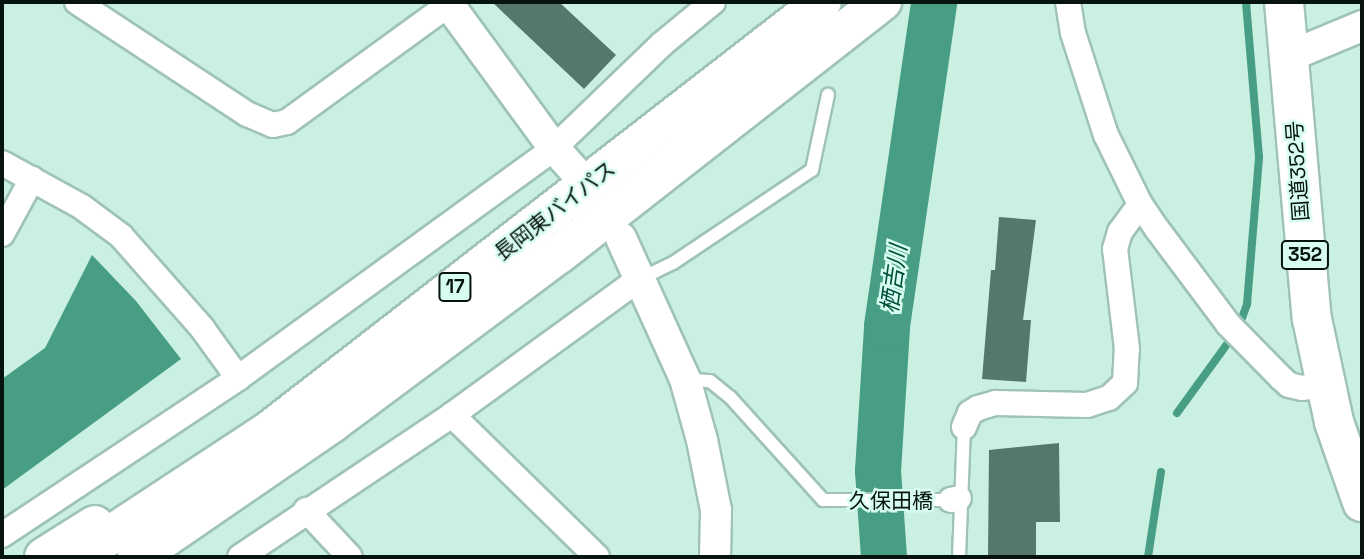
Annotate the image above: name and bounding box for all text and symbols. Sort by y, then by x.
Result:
street label: 国道352号 [1282,120,1314,222]
street label: 長岡東バイパス [489,156,621,266]
road number: 352 [1280,240,1330,270]
water label: 栖吉川 [876,243,912,315]
road number: 17 [438,272,472,302]
street label: 久保田橋 [849,488,933,514]

